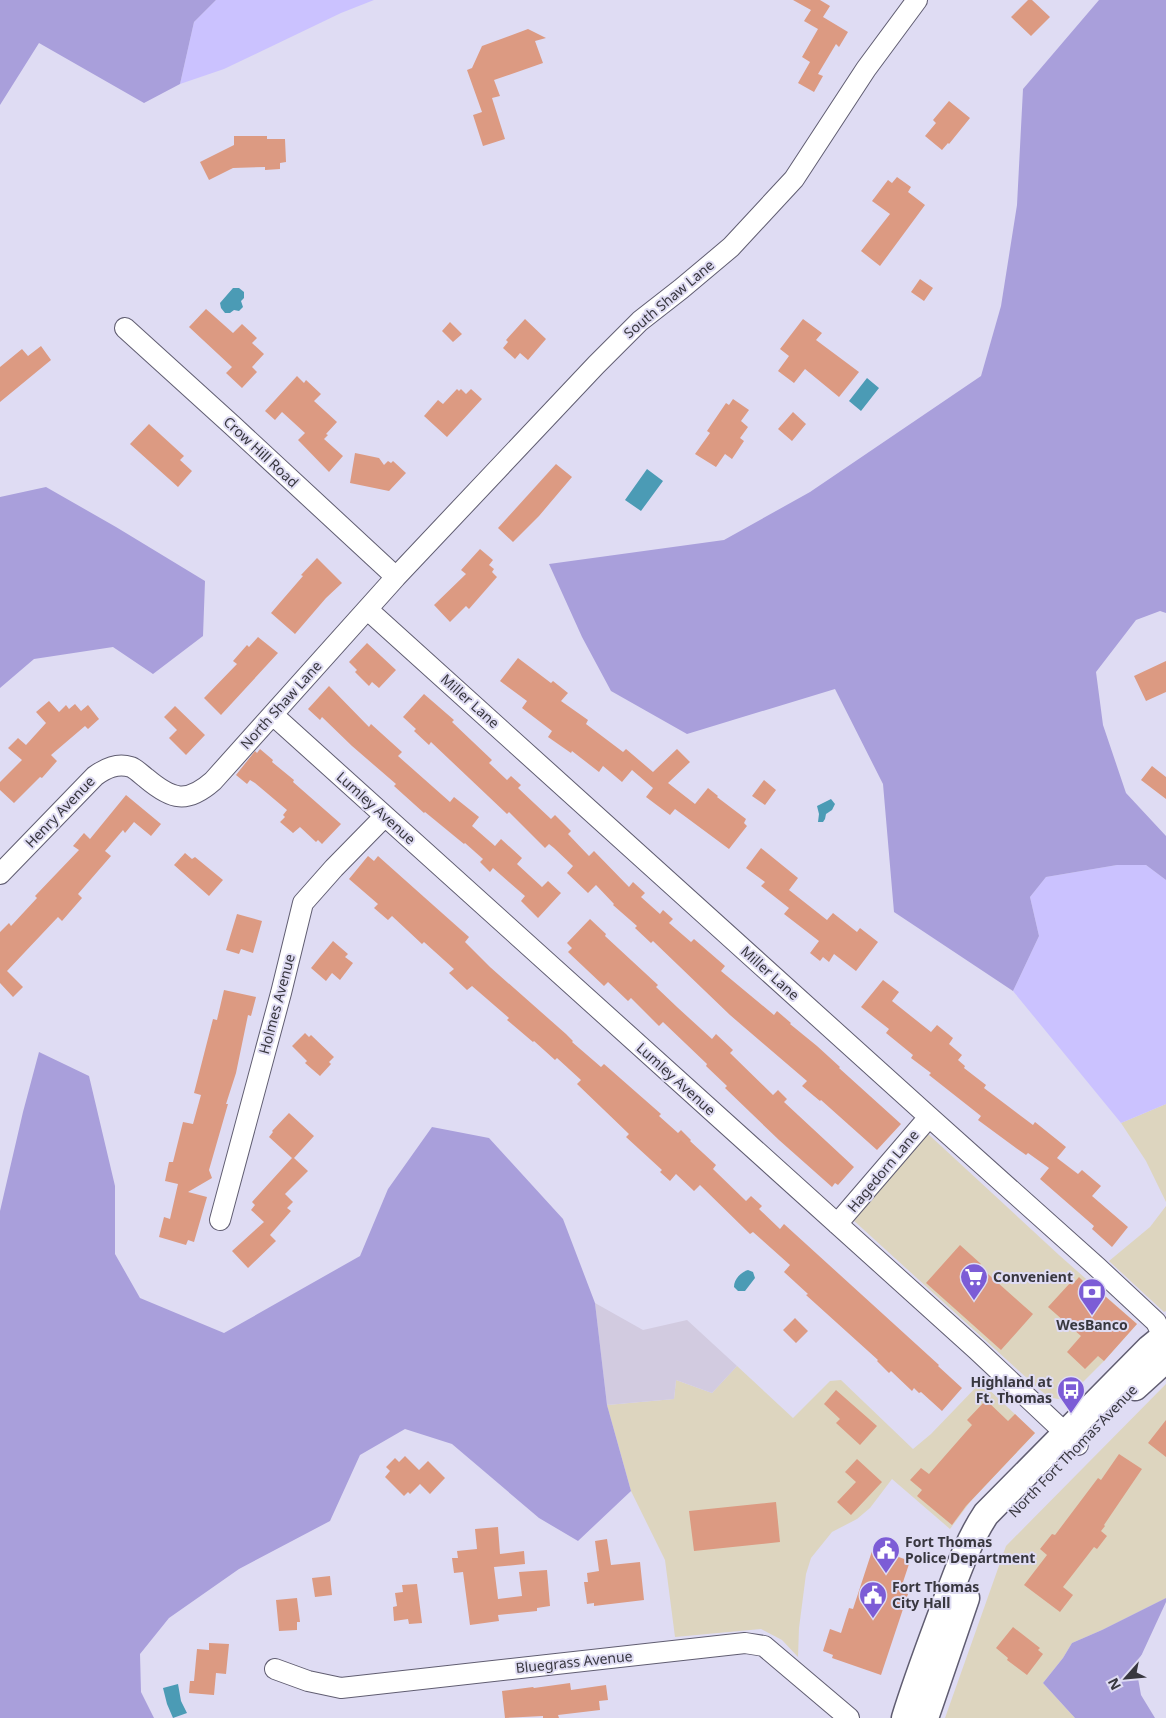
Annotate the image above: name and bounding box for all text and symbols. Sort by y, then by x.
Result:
street label: South Shaw Lane [619,255,718,342]
street label: Crow Hill Road [220,412,303,491]
street label: North Shaw Lane [236,656,326,753]
street label: Miller Lane [437,669,504,732]
street label: Lumley Avenue [333,767,420,848]
street label: Henry Avenue [21,772,99,852]
street label: Miller Lane [737,941,804,1004]
street label: Holmes Avenue [254,952,299,1056]
street label: Lumley Avenue [633,1038,720,1119]
street label: Hagedorn Lane [843,1126,923,1216]
supermarket icon: Convenient [959,1262,989,1301]
place label: Convenient [993,1267,1073,1286]
bank icon: WesBanco [1077,1277,1107,1316]
place label: WesBanco [1056,1315,1128,1334]
place label: Highland at Ft. Thomas [971,1372,1052,1407]
bus stop icon: Highland at Ft. Thomas [1056,1375,1086,1414]
street label: North Fort Thomas Avenue [1004,1380,1141,1521]
place label: Fort Thomas Police Department [905,1532,1035,1567]
public building icon: Fort Thomas Police Department [871,1535,901,1574]
place label: Fort Thomas City Hall [892,1577,979,1612]
public building icon: Fort Thomas City Hall [858,1580,888,1619]
street label: Bluegrass Avenue [515,1646,633,1677]
north arrow [1101,1653,1151,1703]
text: N [1103,1675,1125,1694]

